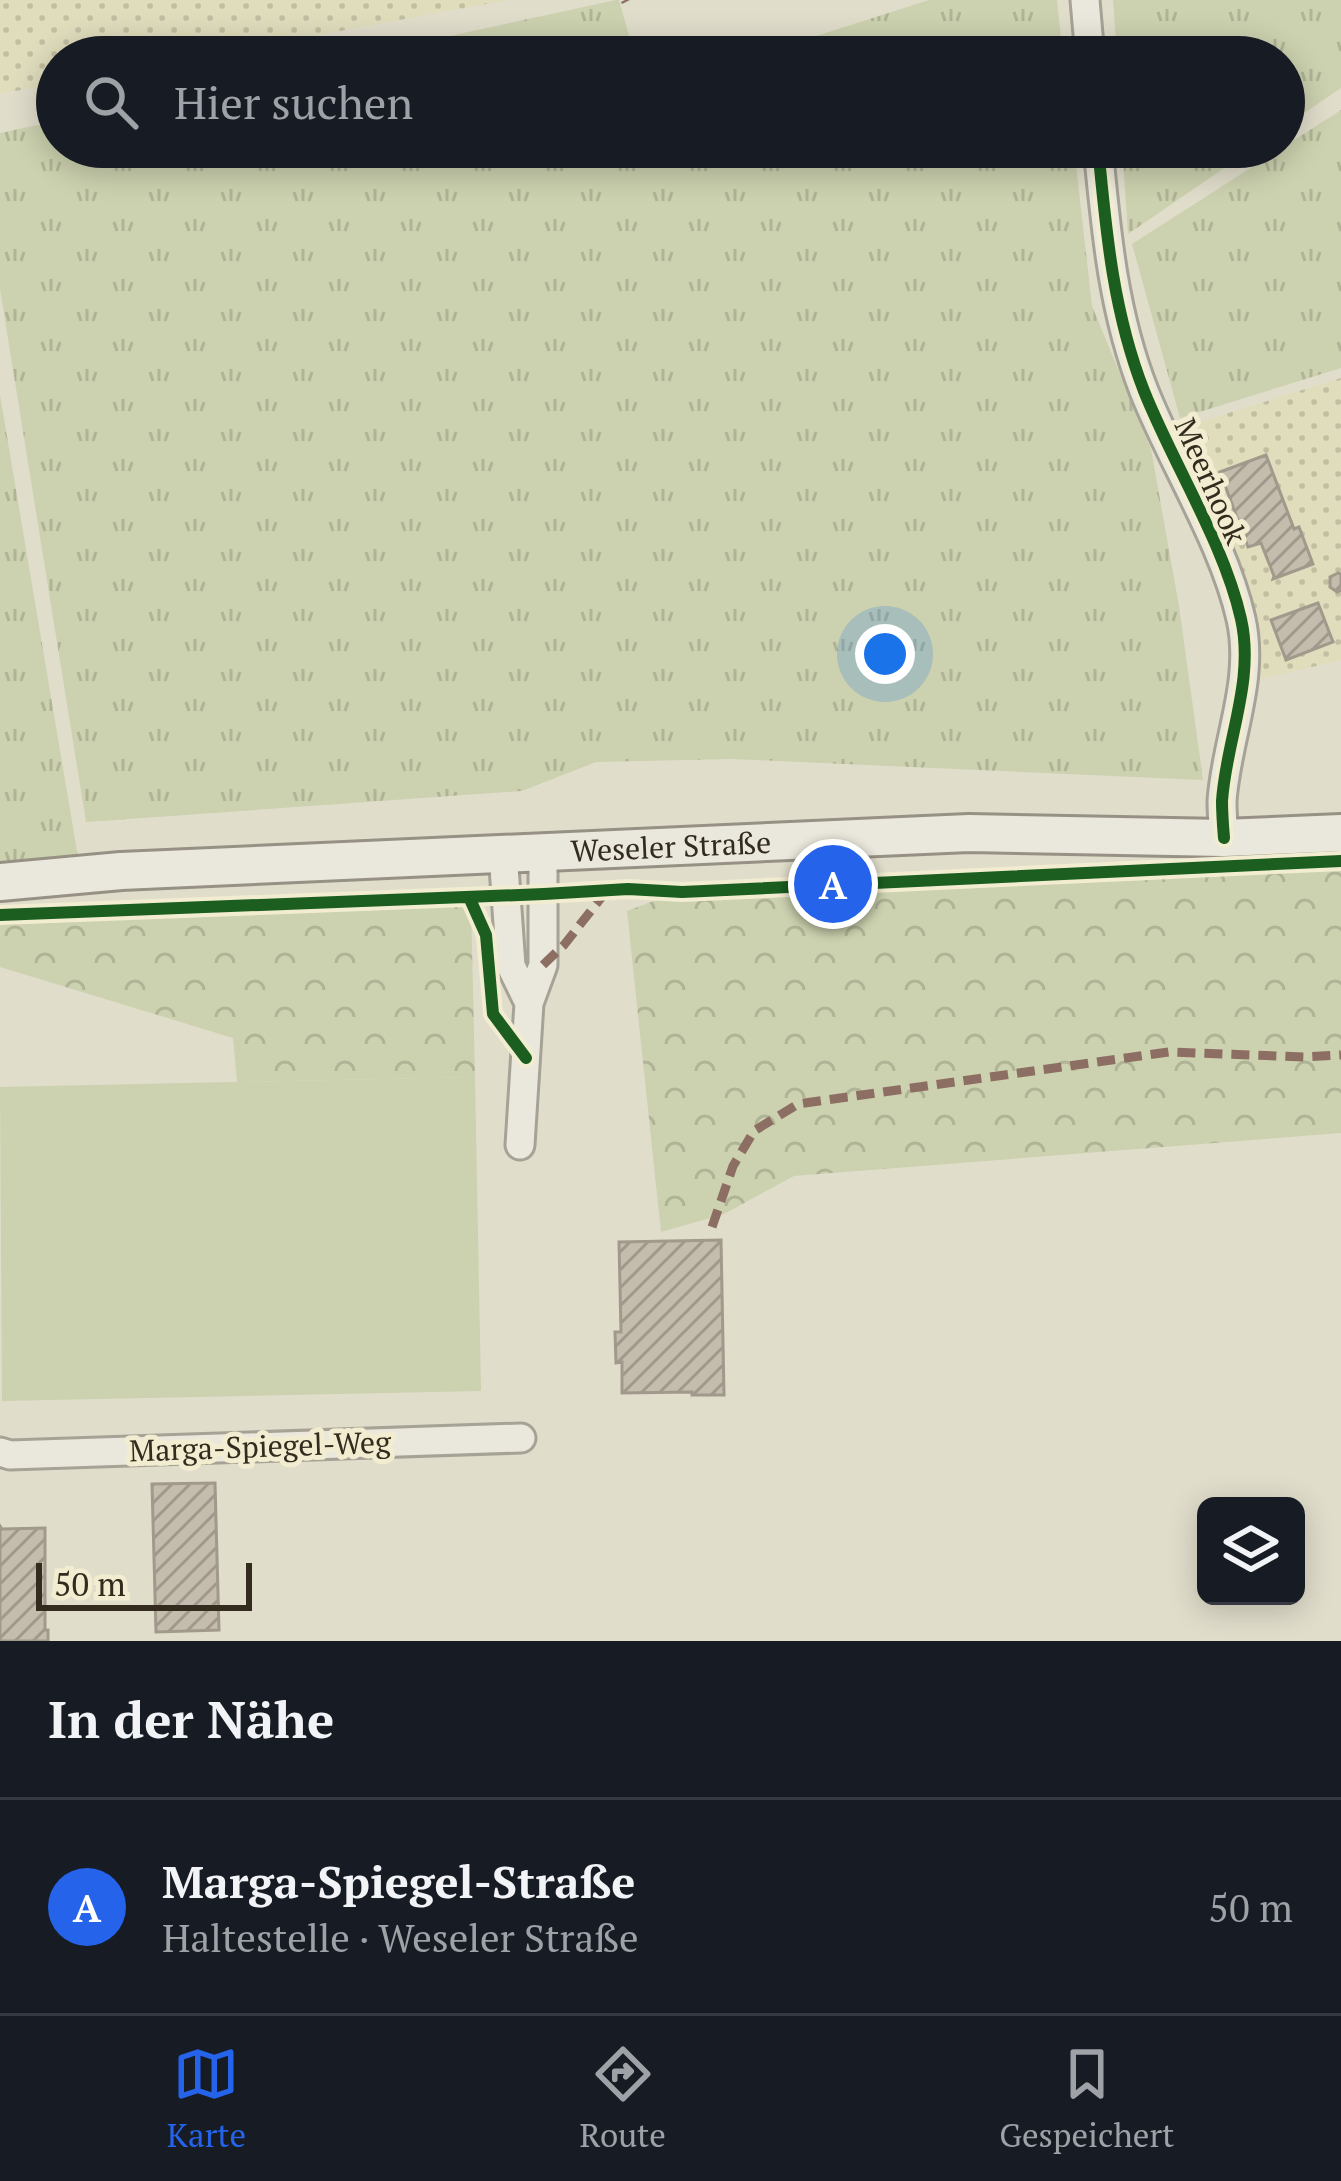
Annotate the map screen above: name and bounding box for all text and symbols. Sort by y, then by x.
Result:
search box [36,36,1305,168]
icon: search [78,69,144,135]
text: Hier suchen [174,72,413,132]
street label: Meerhook [1165,412,1257,551]
your location [855,624,915,684]
street label: Weseler Straße [570,822,772,871]
pin: A [794,839,872,929]
street label: Marga-Spiegel-Weg [129,1421,393,1471]
map controls [1197,1497,1305,1605]
button: layers [1197,1497,1305,1605]
scale bar [36,1557,252,1610]
text: 50 m [54,1562,126,1605]
text: In der Nähe [48,1685,334,1753]
text: Marga-Spiegel-Straße [162,1851,635,1911]
text: A [73,1881,101,1933]
text: 50 m [1208,1881,1293,1933]
text: Haltestelle · Weseler Straße [162,1911,639,1963]
tab: Karte [167,2041,246,2156]
tab: Route [579,2041,666,2156]
tab: Gespeichert [999,2041,1174,2156]

